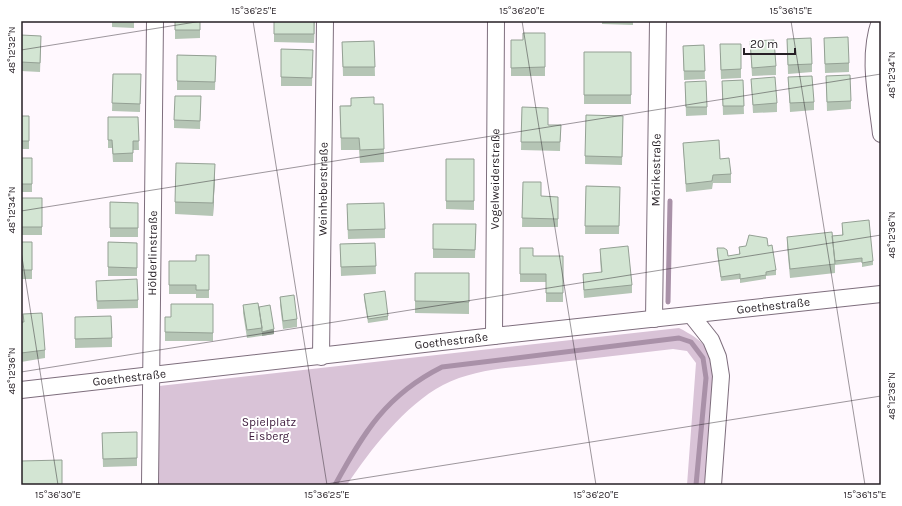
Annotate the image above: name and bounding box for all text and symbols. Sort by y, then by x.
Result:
text: 15°36'25"E [231,5,277,17]
text: 15°36'20"E [499,5,545,17]
text: 15°36'15"E [770,5,812,17]
text: 48°12'32"N [6,26,18,74]
scale bar [744,30,795,56]
text: 20 m [750,37,778,51]
text: 48°12'34"N [886,52,898,98]
street label: Vogelweiderstraße [488,129,502,229]
street label: Mörikestraße [649,133,663,207]
street label: Weinheberstraße [315,142,331,236]
text: 48°12'34"N [6,187,18,233]
street label: Hölderlinstraße [145,210,160,296]
text: 48°12'36"N [886,211,898,259]
street label: Goethestraße [736,295,811,317]
street label: Goethestraße [414,330,489,352]
text: 48°12'36"N [6,347,18,395]
street label: Goethestraße [92,366,167,389]
text: 48°12'38"N [886,372,898,420]
park label: Spielplatz Eisberg [242,415,297,443]
text: 15°36'30"E [35,489,81,501]
text: 15°36'25"E [304,489,350,501]
text: 15°36'20"E [573,489,619,501]
text: 15°36'15"E [844,489,886,501]

